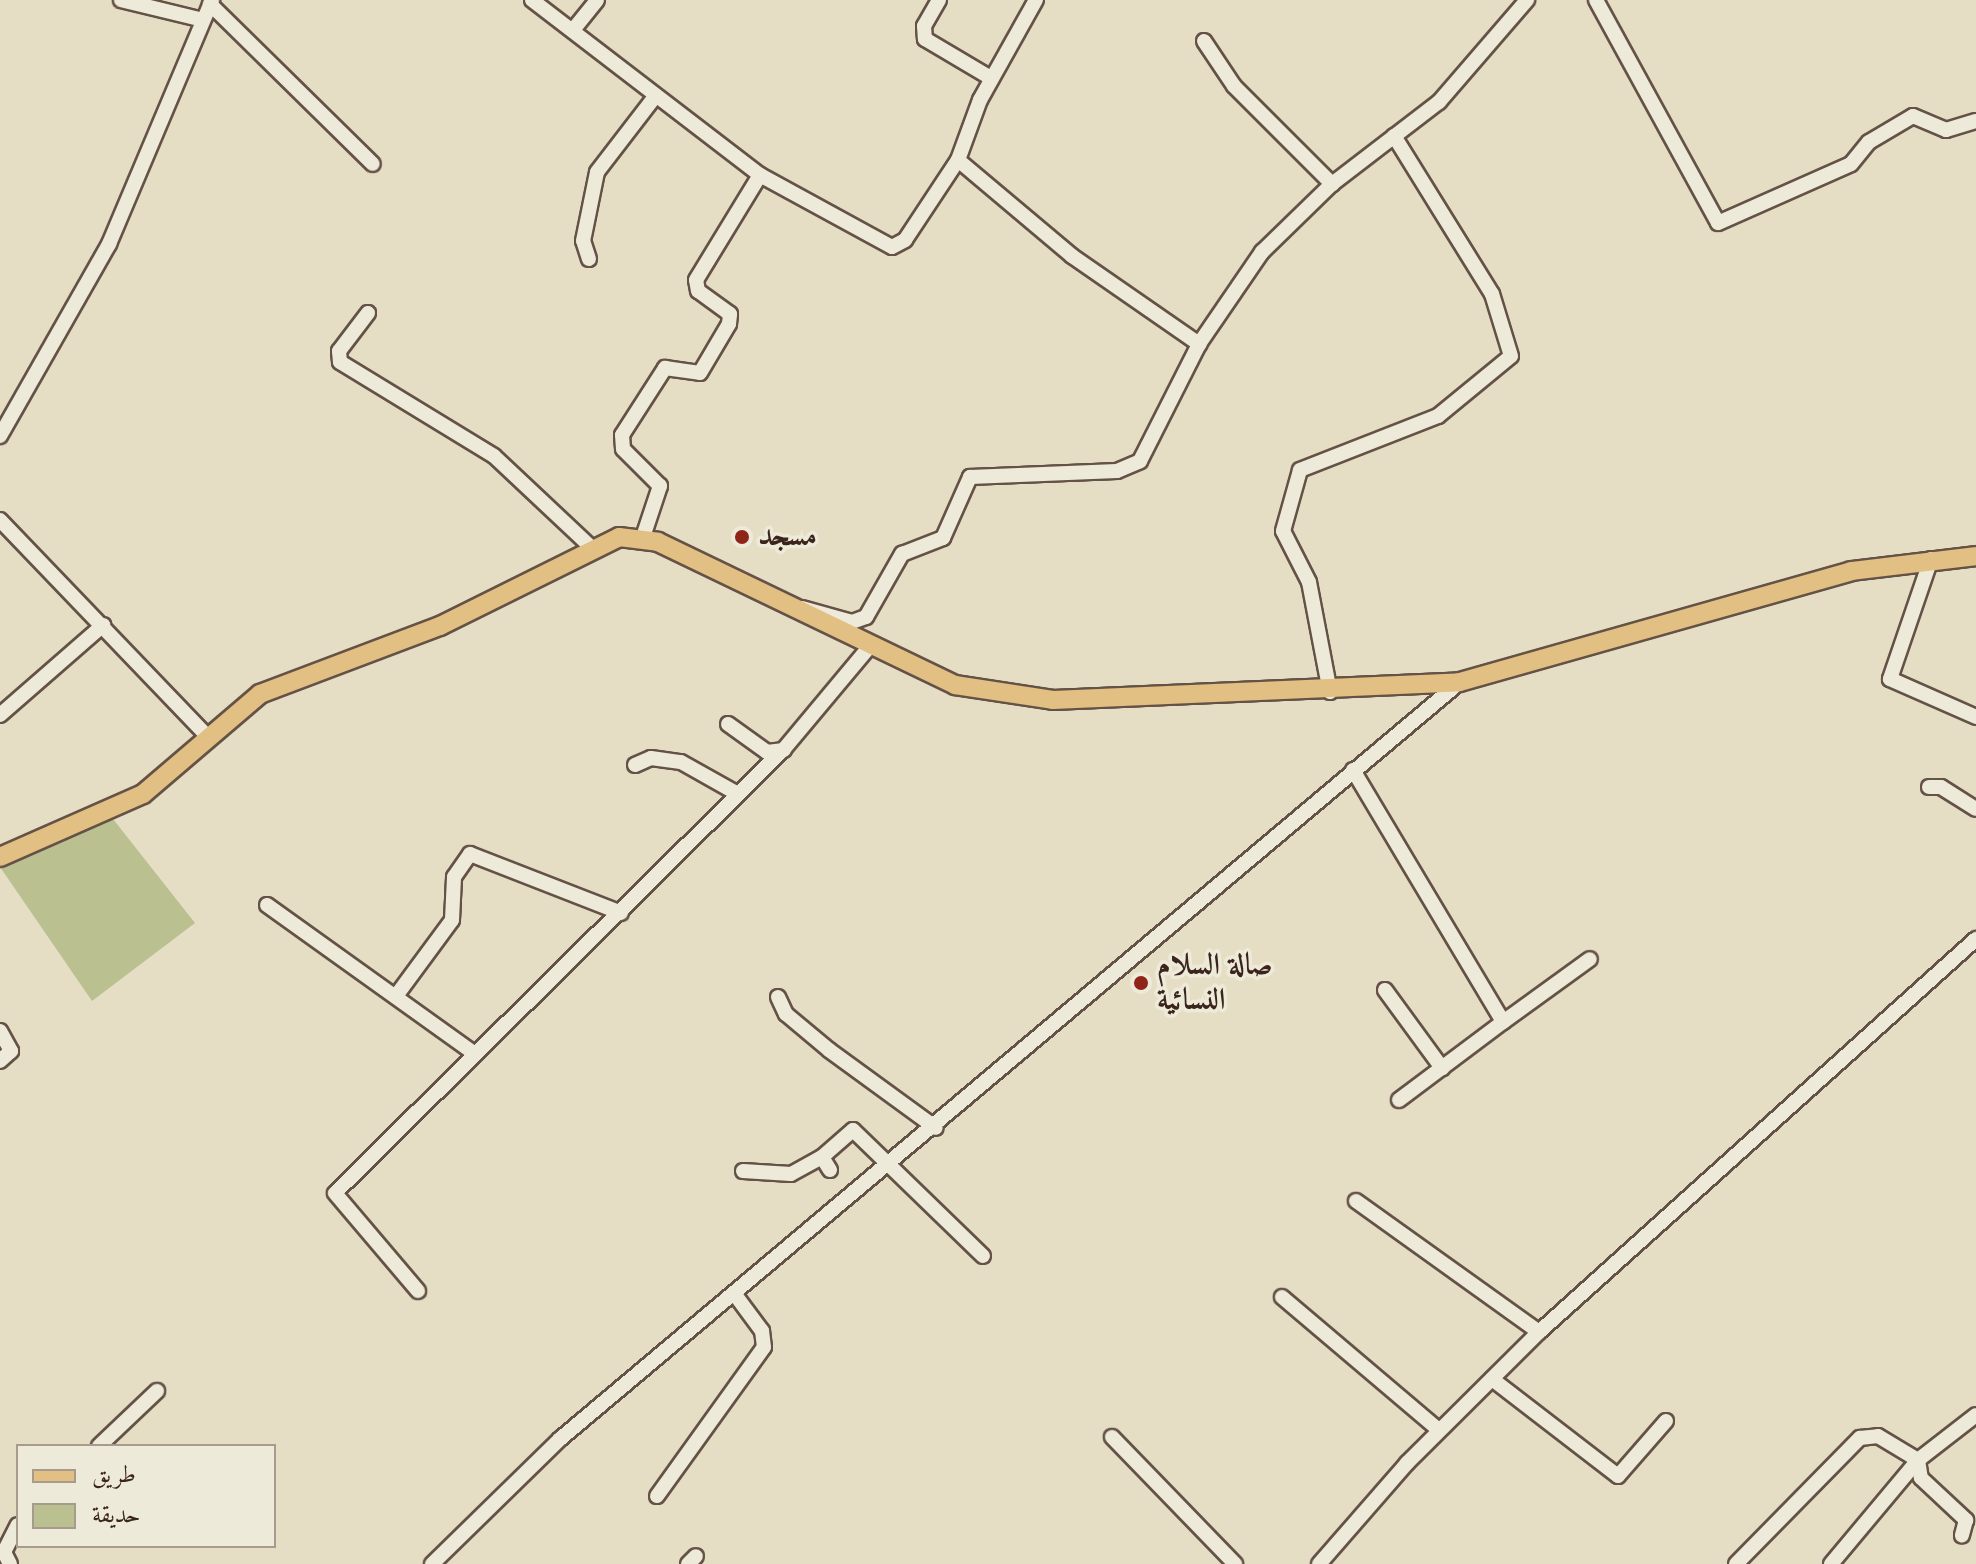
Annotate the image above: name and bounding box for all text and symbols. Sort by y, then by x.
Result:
place label: مسجد [758,519,817,555]
marker: مسجد [733,528,751,546]
place label: صالة السلام النسائية [1157,948,1273,1018]
marker: صالة السلام النسائية [1132,974,1150,992]
legend [16,1444,276,1548]
text: طريق [92,1464,136,1488]
text: حديقة [92,1504,141,1528]

